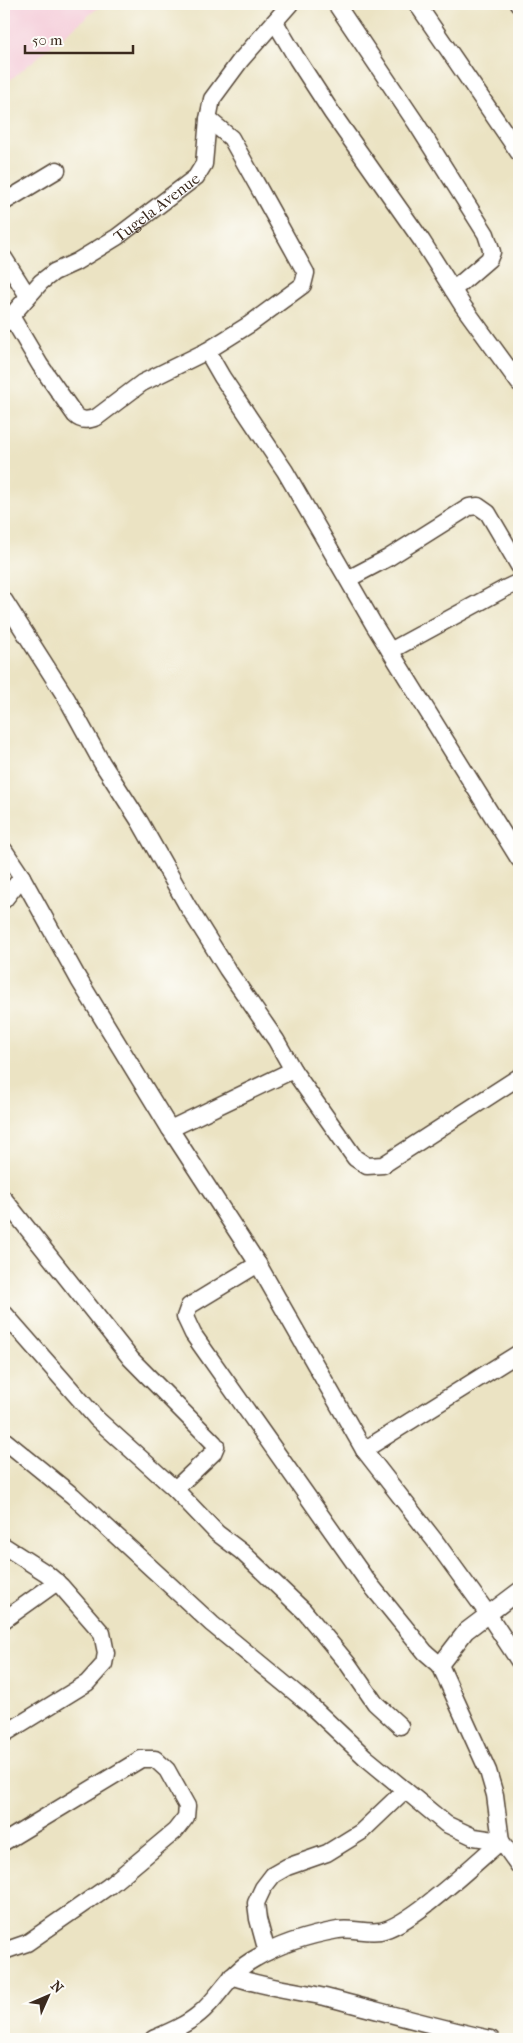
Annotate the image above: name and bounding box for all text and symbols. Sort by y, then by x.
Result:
scale bar [25,22,132,54]
text: 50 m [32,31,63,49]
street label: Tugela Avenue [110,168,203,246]
north arrow [22,1970,72,2020]
text: N [47,1977,67,1997]

